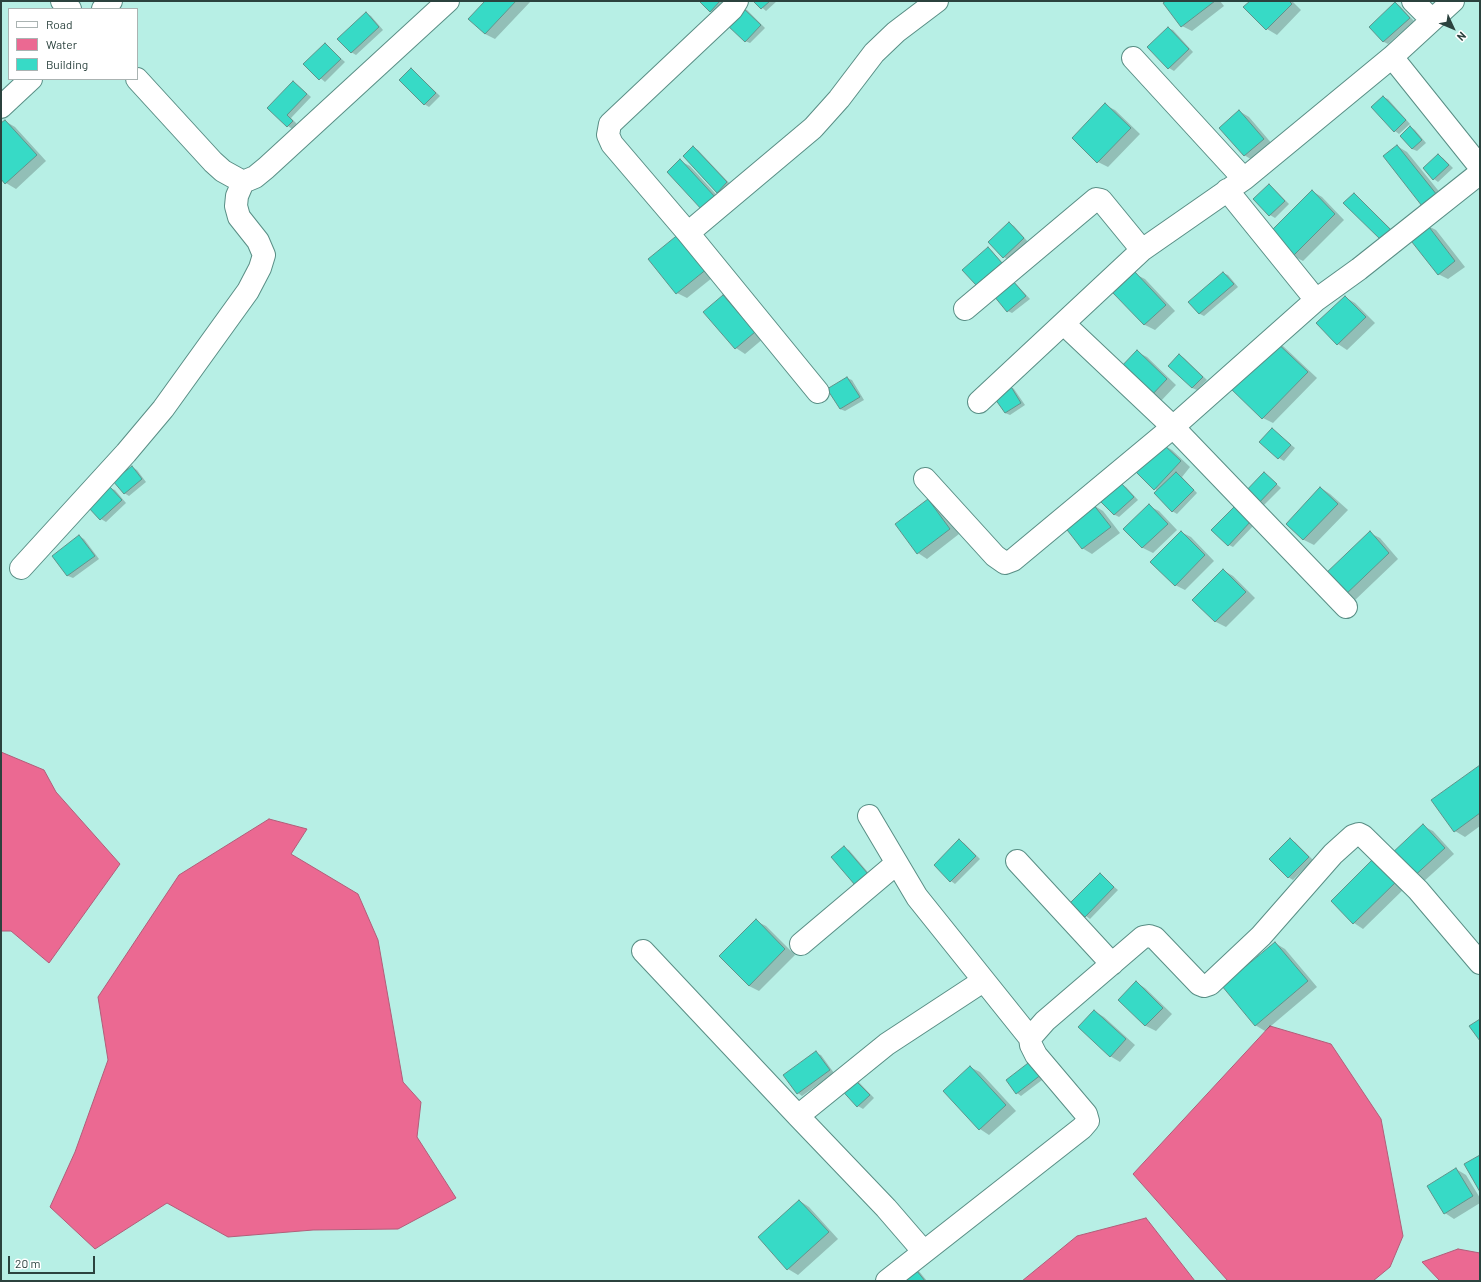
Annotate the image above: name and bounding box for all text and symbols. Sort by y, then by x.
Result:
legend [8,8,138,80]
north arrow [1433,8,1473,48]
text: Road [46,17,73,31]
text: N [1455,30,1469,44]
text: Water [46,37,77,51]
text: Building [46,57,88,71]
scale bar [10,1248,97,1274]
text: 20 m [15,1256,41,1270]

